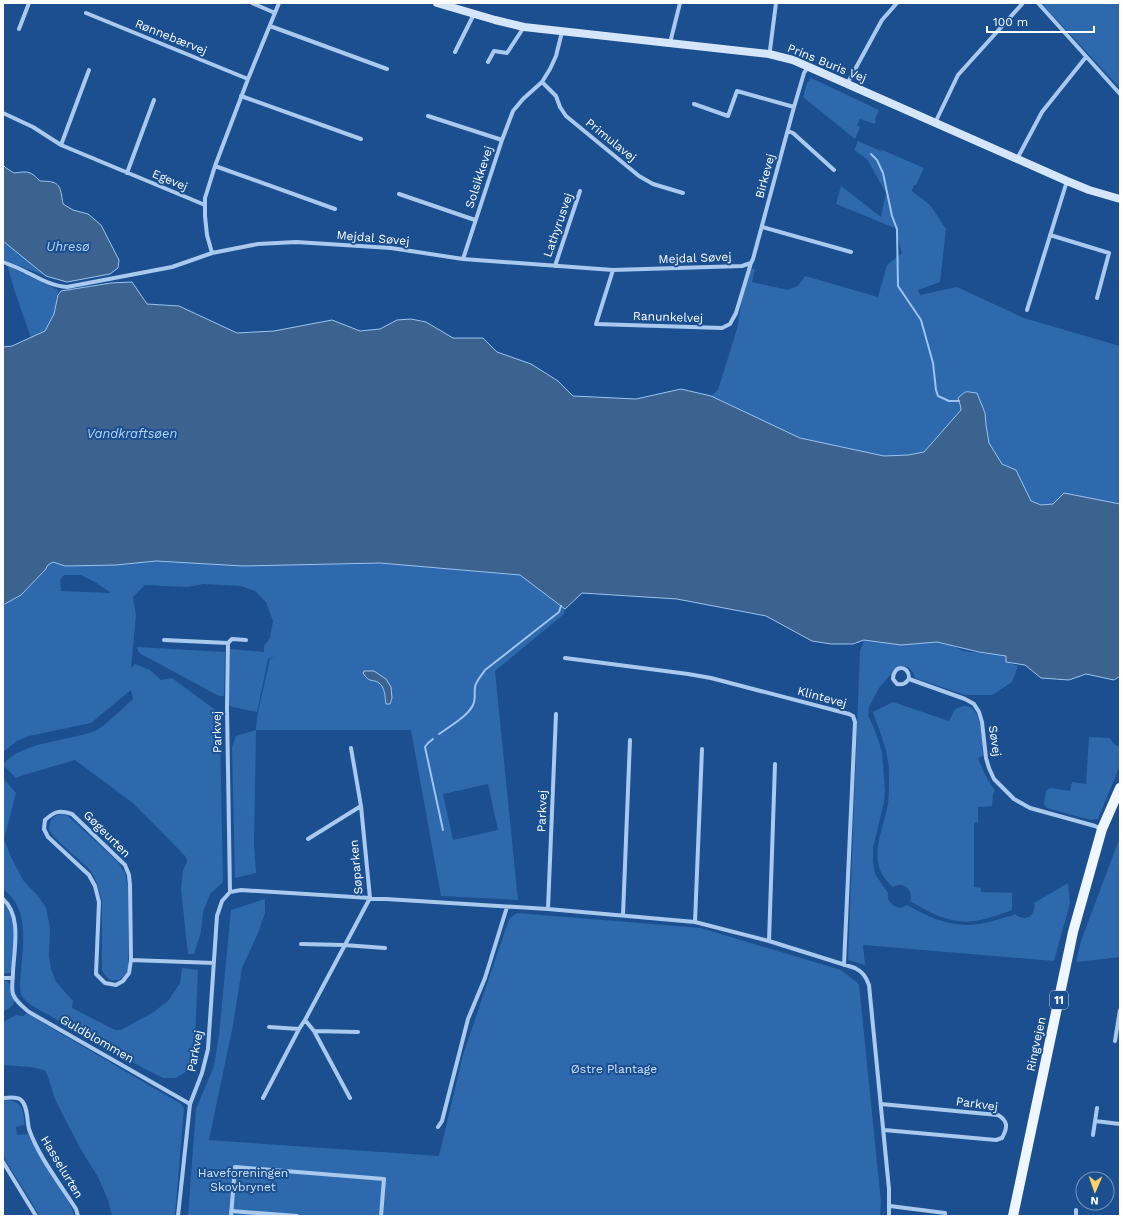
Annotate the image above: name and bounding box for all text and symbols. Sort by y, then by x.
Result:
scale bar [987,8,1094,34]
text: 100 m [993,15,1028,29]
street label: Rønnebærvej [133,16,209,58]
street label: Prins Buris Vej [785,41,869,85]
street label: Primulavej [583,115,639,165]
street label: Solsikkevej [462,144,496,210]
street label: Birkevej [752,152,778,200]
street label: Egevej [150,166,190,194]
street label: Lathyrusvej [540,191,576,259]
street label: Mejdal Søvej [336,228,410,248]
water label: Uhresø [46,239,90,254]
street label: Mejdal Søvej [658,250,732,266]
street label: Ranunkelvej [633,309,703,325]
water label: Vandkraftsøen [87,426,177,441]
street label: Klintevej [796,684,848,710]
street label: Parkvej [210,711,224,753]
street label: Søvej [986,725,1004,757]
street label: Parkvej [534,790,550,832]
street label: Gøgeurten [81,808,133,860]
street label: Søparken [347,839,365,895]
road number: 11 [1050,991,1068,1009]
street label: Guldblommen [58,1012,136,1066]
street label: Ringvejen [1023,1015,1049,1073]
street label: Parkvej [184,1029,206,1073]
park label: Østre Plantage [571,1062,657,1076]
street label: Parkvej [955,1094,999,1114]
street label: Hasselurten [38,1133,86,1201]
park label: Haveforeningen Skovbrynet [198,1166,288,1194]
north arrow [1075,1171,1115,1211]
text: N [1090,1194,1099,1207]

